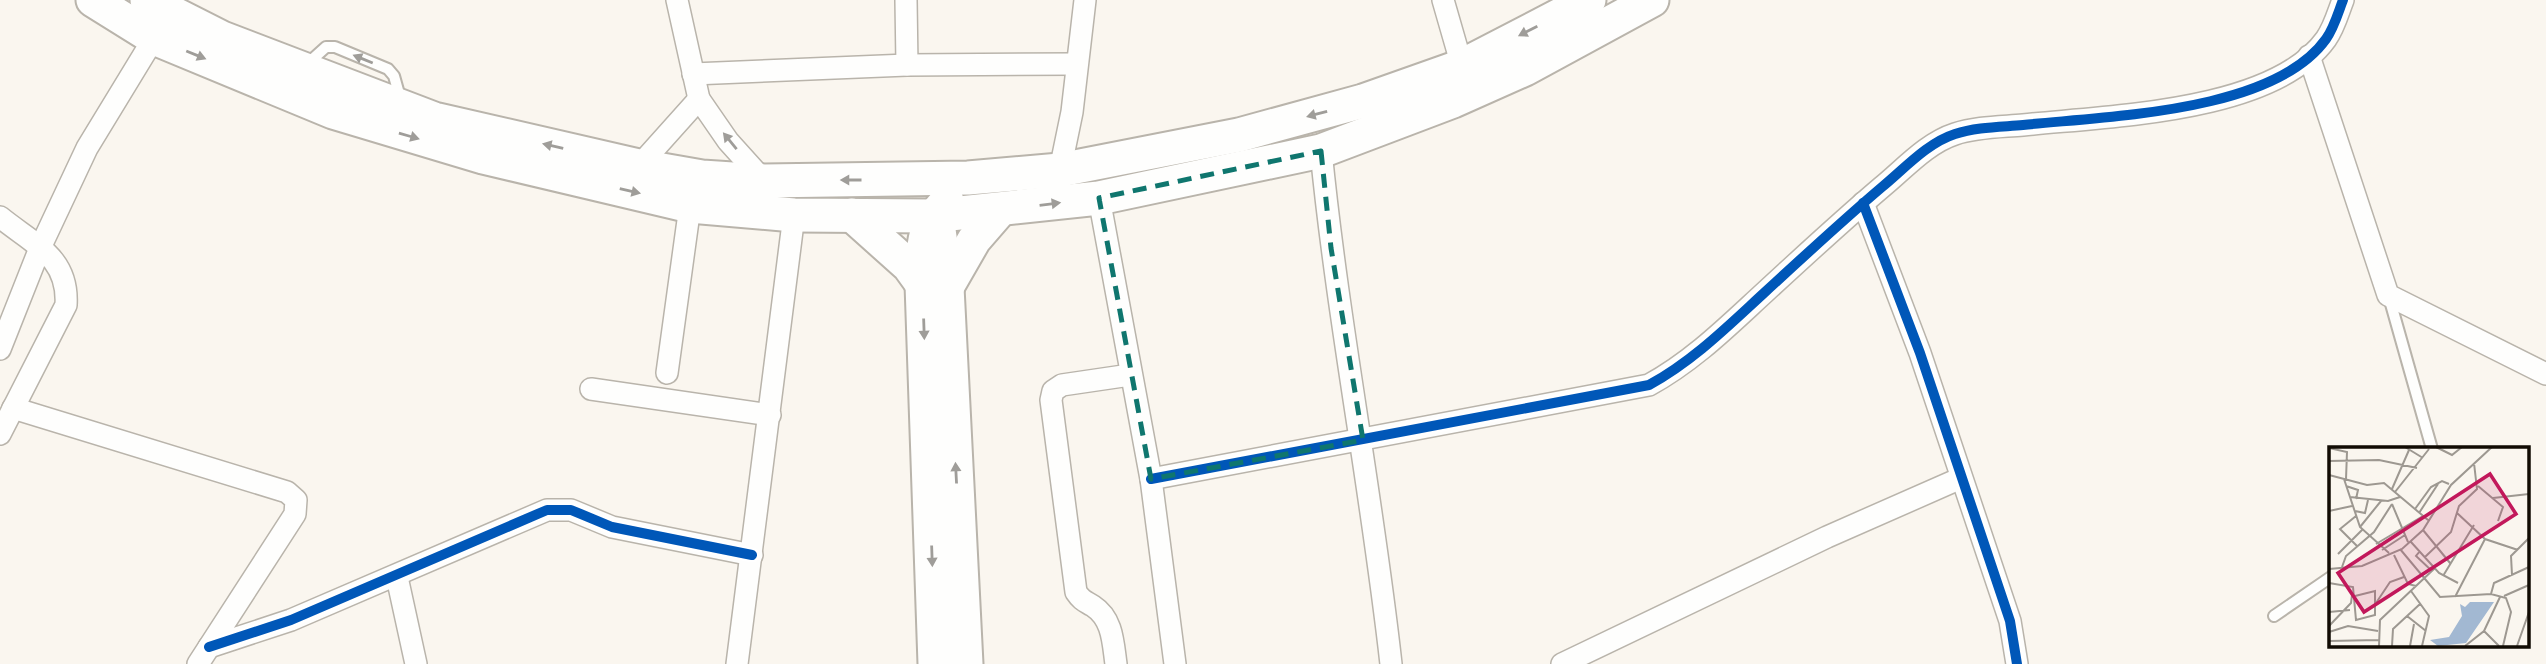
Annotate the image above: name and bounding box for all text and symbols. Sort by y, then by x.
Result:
one-way arrow [1518,26,1538,37]
one-way arrow [186,50,207,61]
one-way arrow [352,53,373,64]
one-way arrow [1306,109,1328,120]
one-way arrow [399,131,420,141]
one-way arrow [722,133,737,151]
one-way arrow [542,141,564,152]
one-way arrow [840,174,862,186]
one-way arrow [619,186,641,197]
one-way arrow [1039,198,1061,209]
one-way arrow [918,318,929,340]
inset map [2329,447,2528,646]
one-way arrow [951,462,962,484]
one-way arrow [926,545,937,567]

